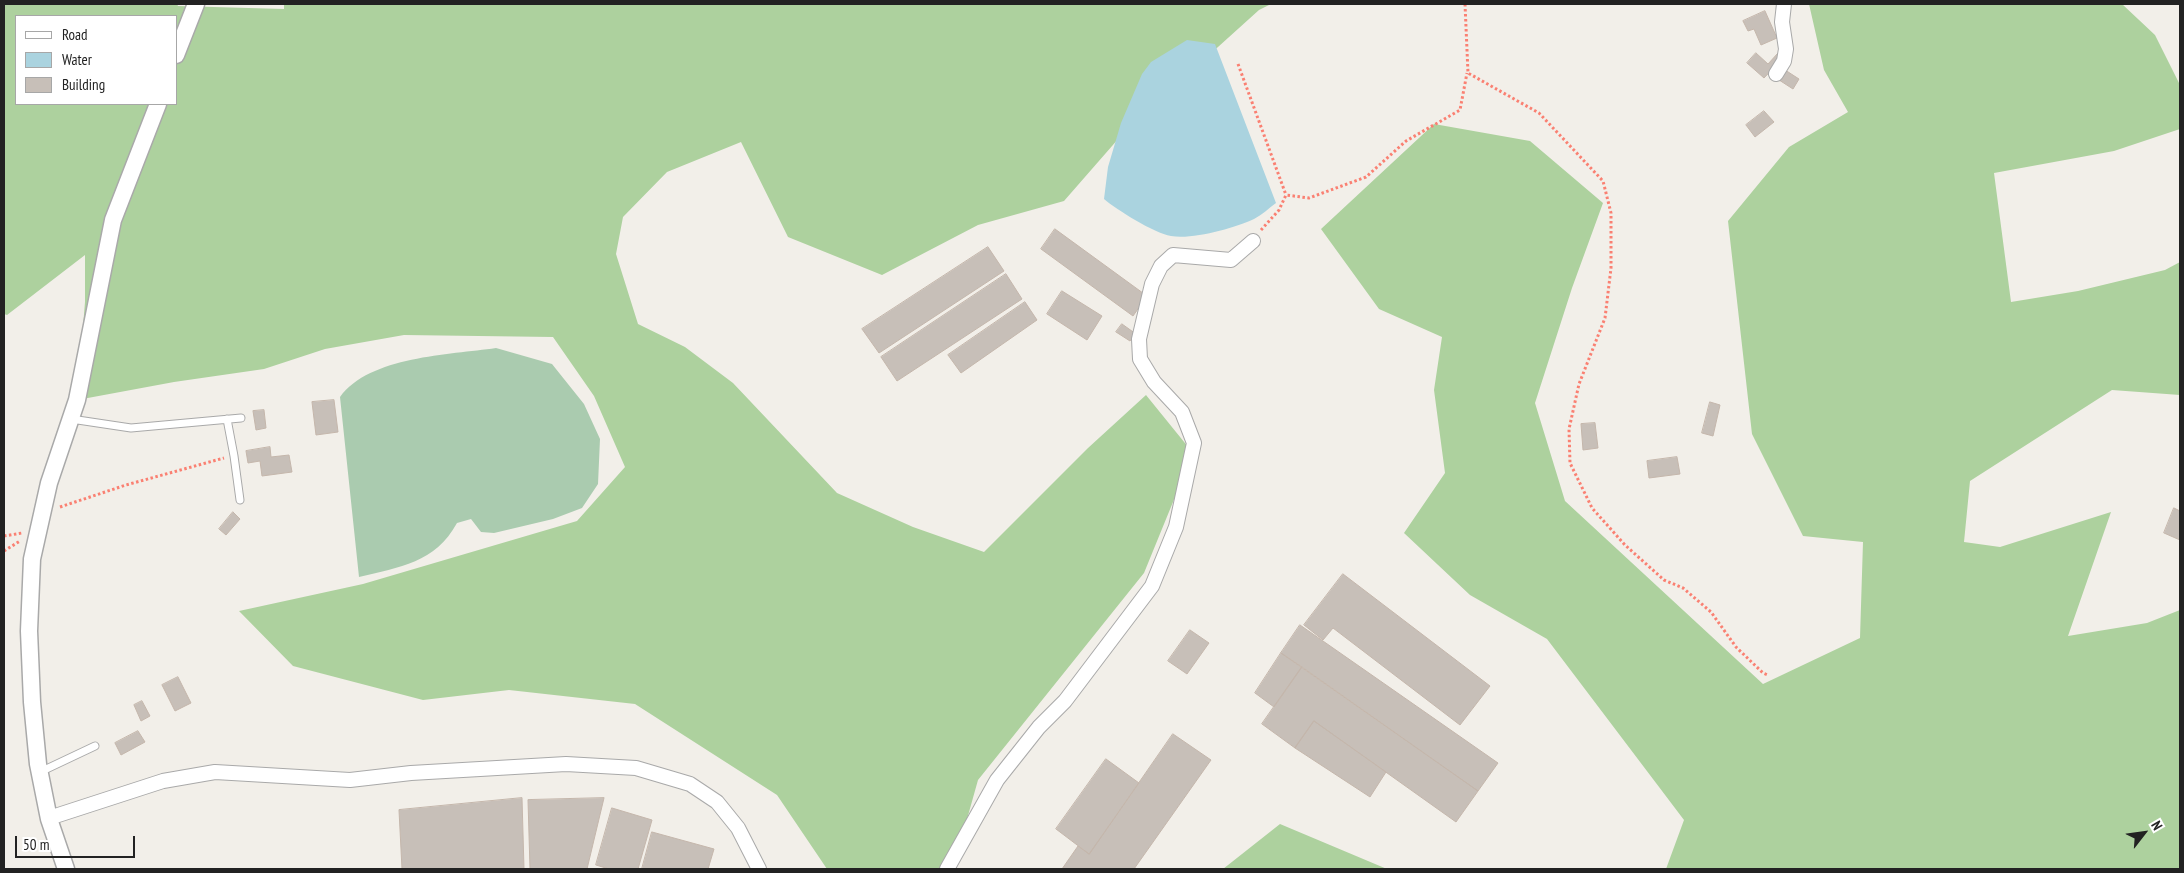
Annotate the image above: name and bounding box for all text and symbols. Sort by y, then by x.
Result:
legend [15,15,178,105]
text: Road [62,25,88,44]
text: Water [62,50,92,69]
text: Building [62,75,105,94]
north arrow [2119,808,2169,858]
text: N [2147,818,2167,833]
scale bar [18,826,138,858]
text: 50 m [23,835,49,854]

